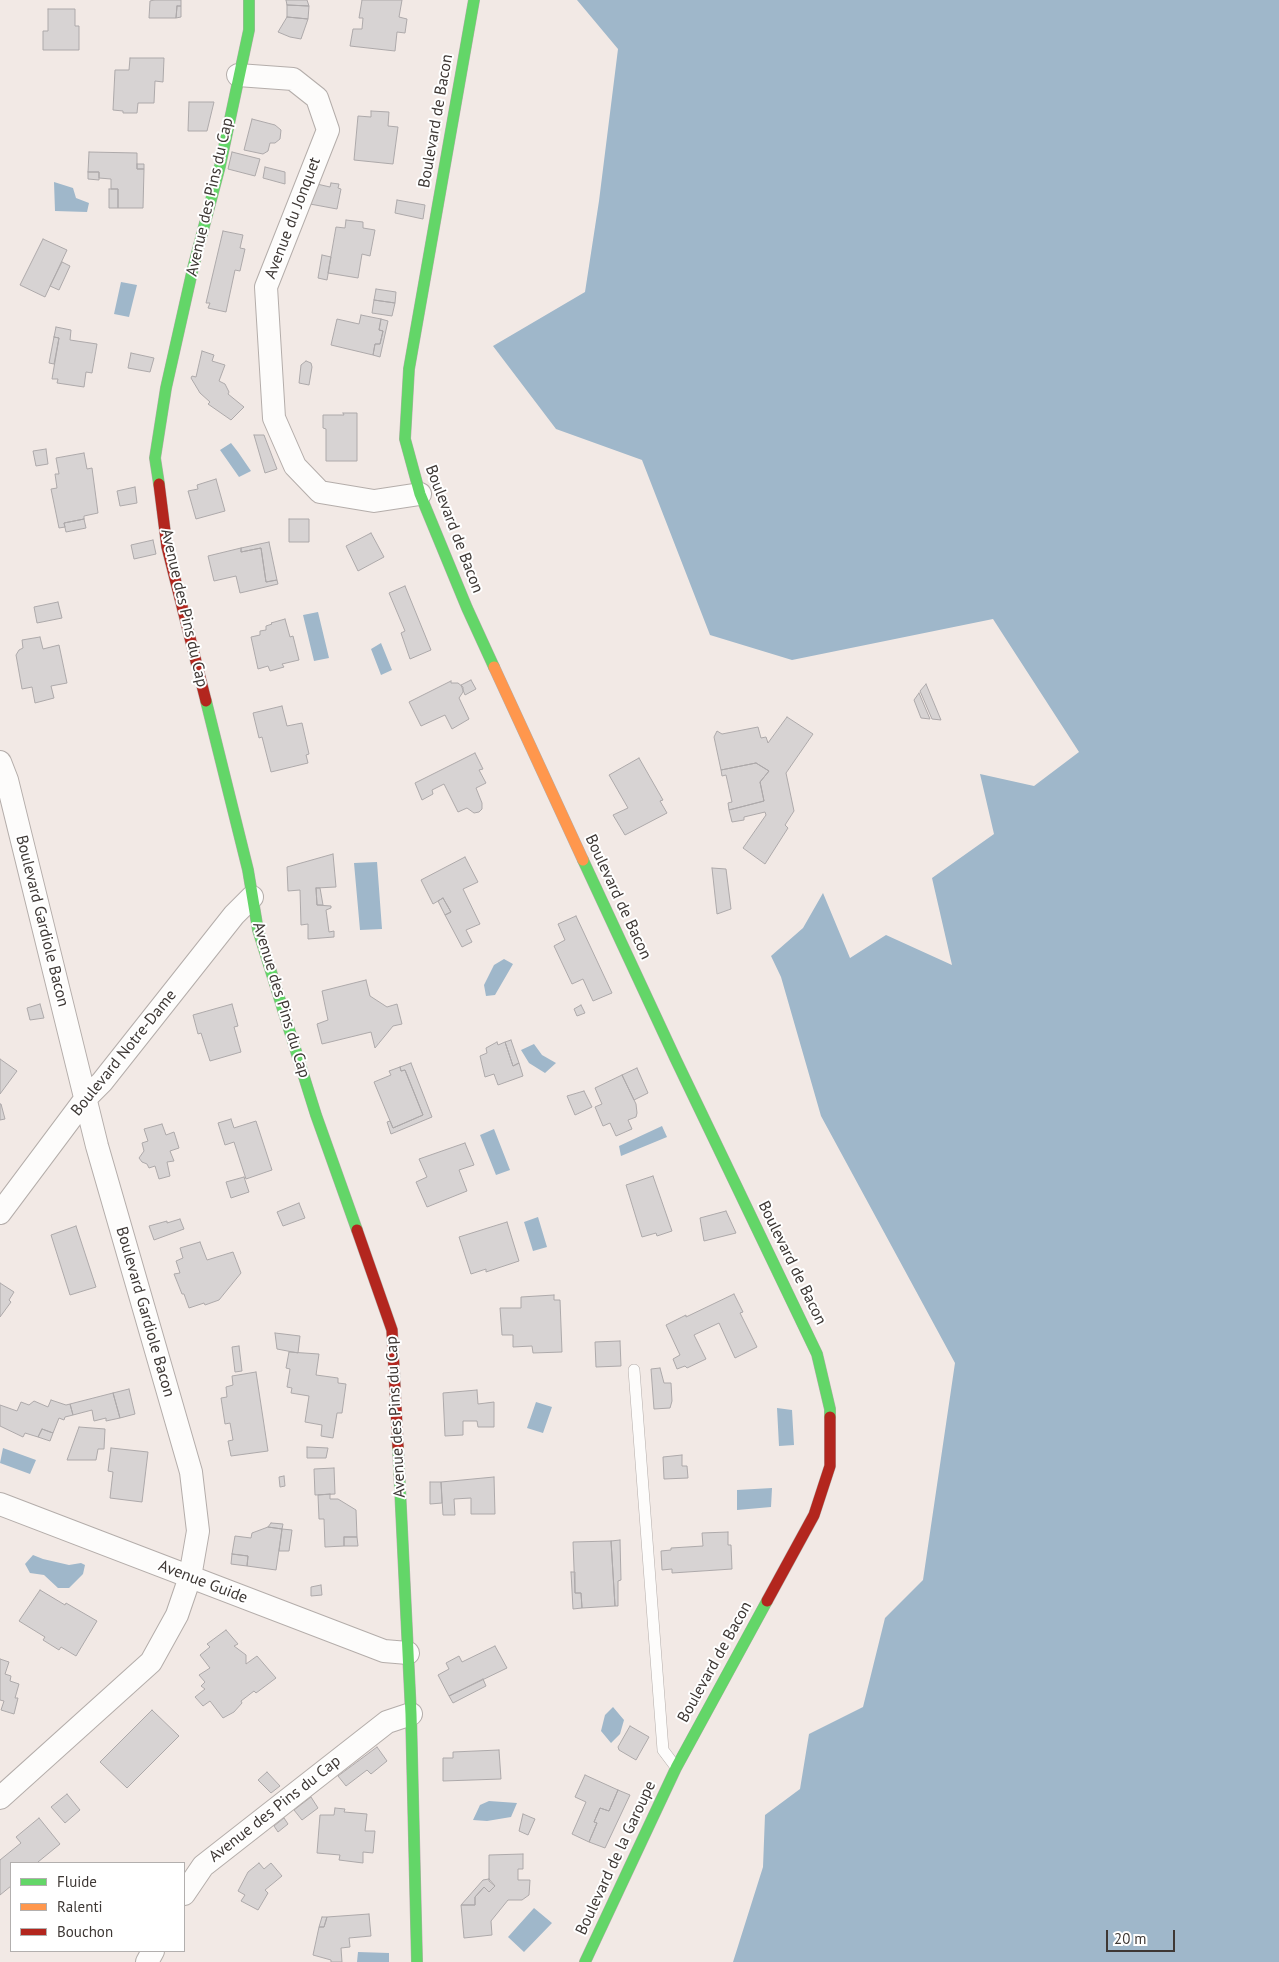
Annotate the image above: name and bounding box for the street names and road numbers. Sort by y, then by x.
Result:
street label: Boulevard de Bacon [415,53,457,189]
street label: Avenue des Pins du Cap [182,116,238,278]
street label: Avenue du Jonquet [261,155,325,281]
street label: Boulevard de Bacon [421,462,487,596]
street label: Avenue des Pins du Cap [156,527,212,689]
street label: Boulevard de Bacon [581,832,655,962]
street label: Boulevard Gardiole Bacon [11,833,73,1009]
street label: Avenue des Pins du Cap [248,920,314,1080]
street label: Boulevard Notre-Dame [67,986,181,1120]
street label: Boulevard de Bacon [754,1198,830,1328]
street label: Boulevard Gardiole Bacon [111,1225,179,1399]
street label: Avenue des Pins du Cap [382,1336,410,1498]
street label: Avenue Guide [156,1556,250,1608]
street label: Boulevard de Bacon [674,1598,756,1726]
street label: Avenue des Pins du Cap [205,1752,345,1866]
street label: Boulevard de la Garoupe [572,1778,660,1938]

